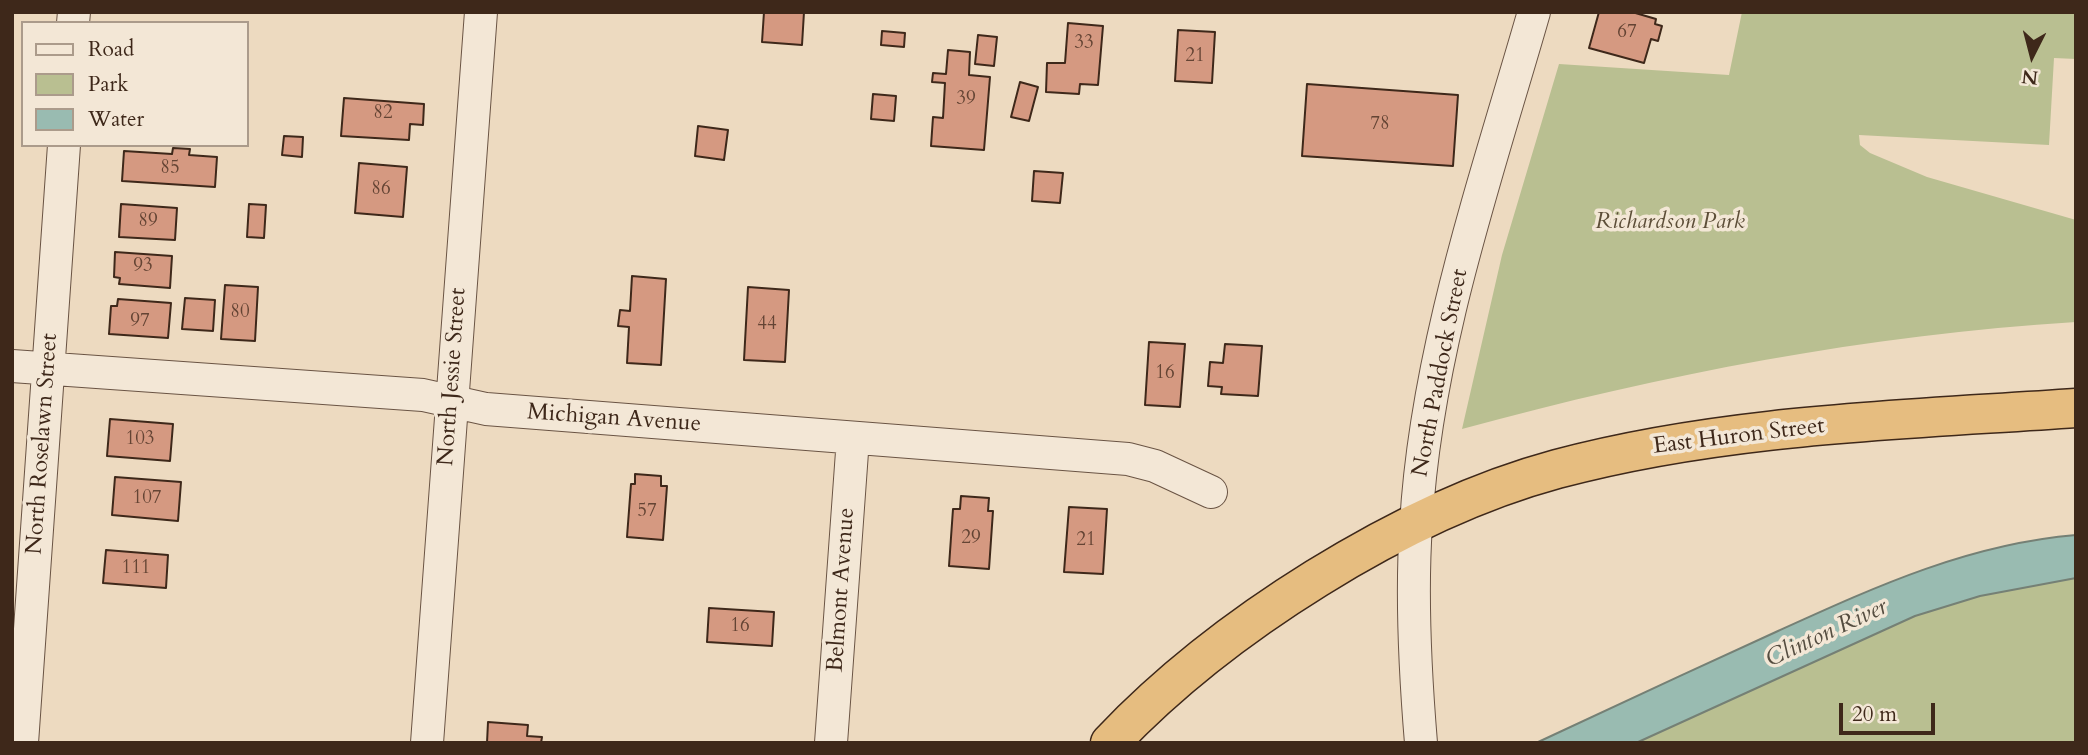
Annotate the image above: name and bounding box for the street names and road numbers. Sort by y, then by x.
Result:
street label: North Paddock Street [1407,267,1475,479]
street label: North Jessie Street [433,287,473,467]
street label: North Roselawn Street [21,332,65,556]
street label: Michigan Avenue [526,399,702,439]
street label: East Huron Street [1652,413,1826,461]
street label: Belmont Avenue [822,507,862,673]

